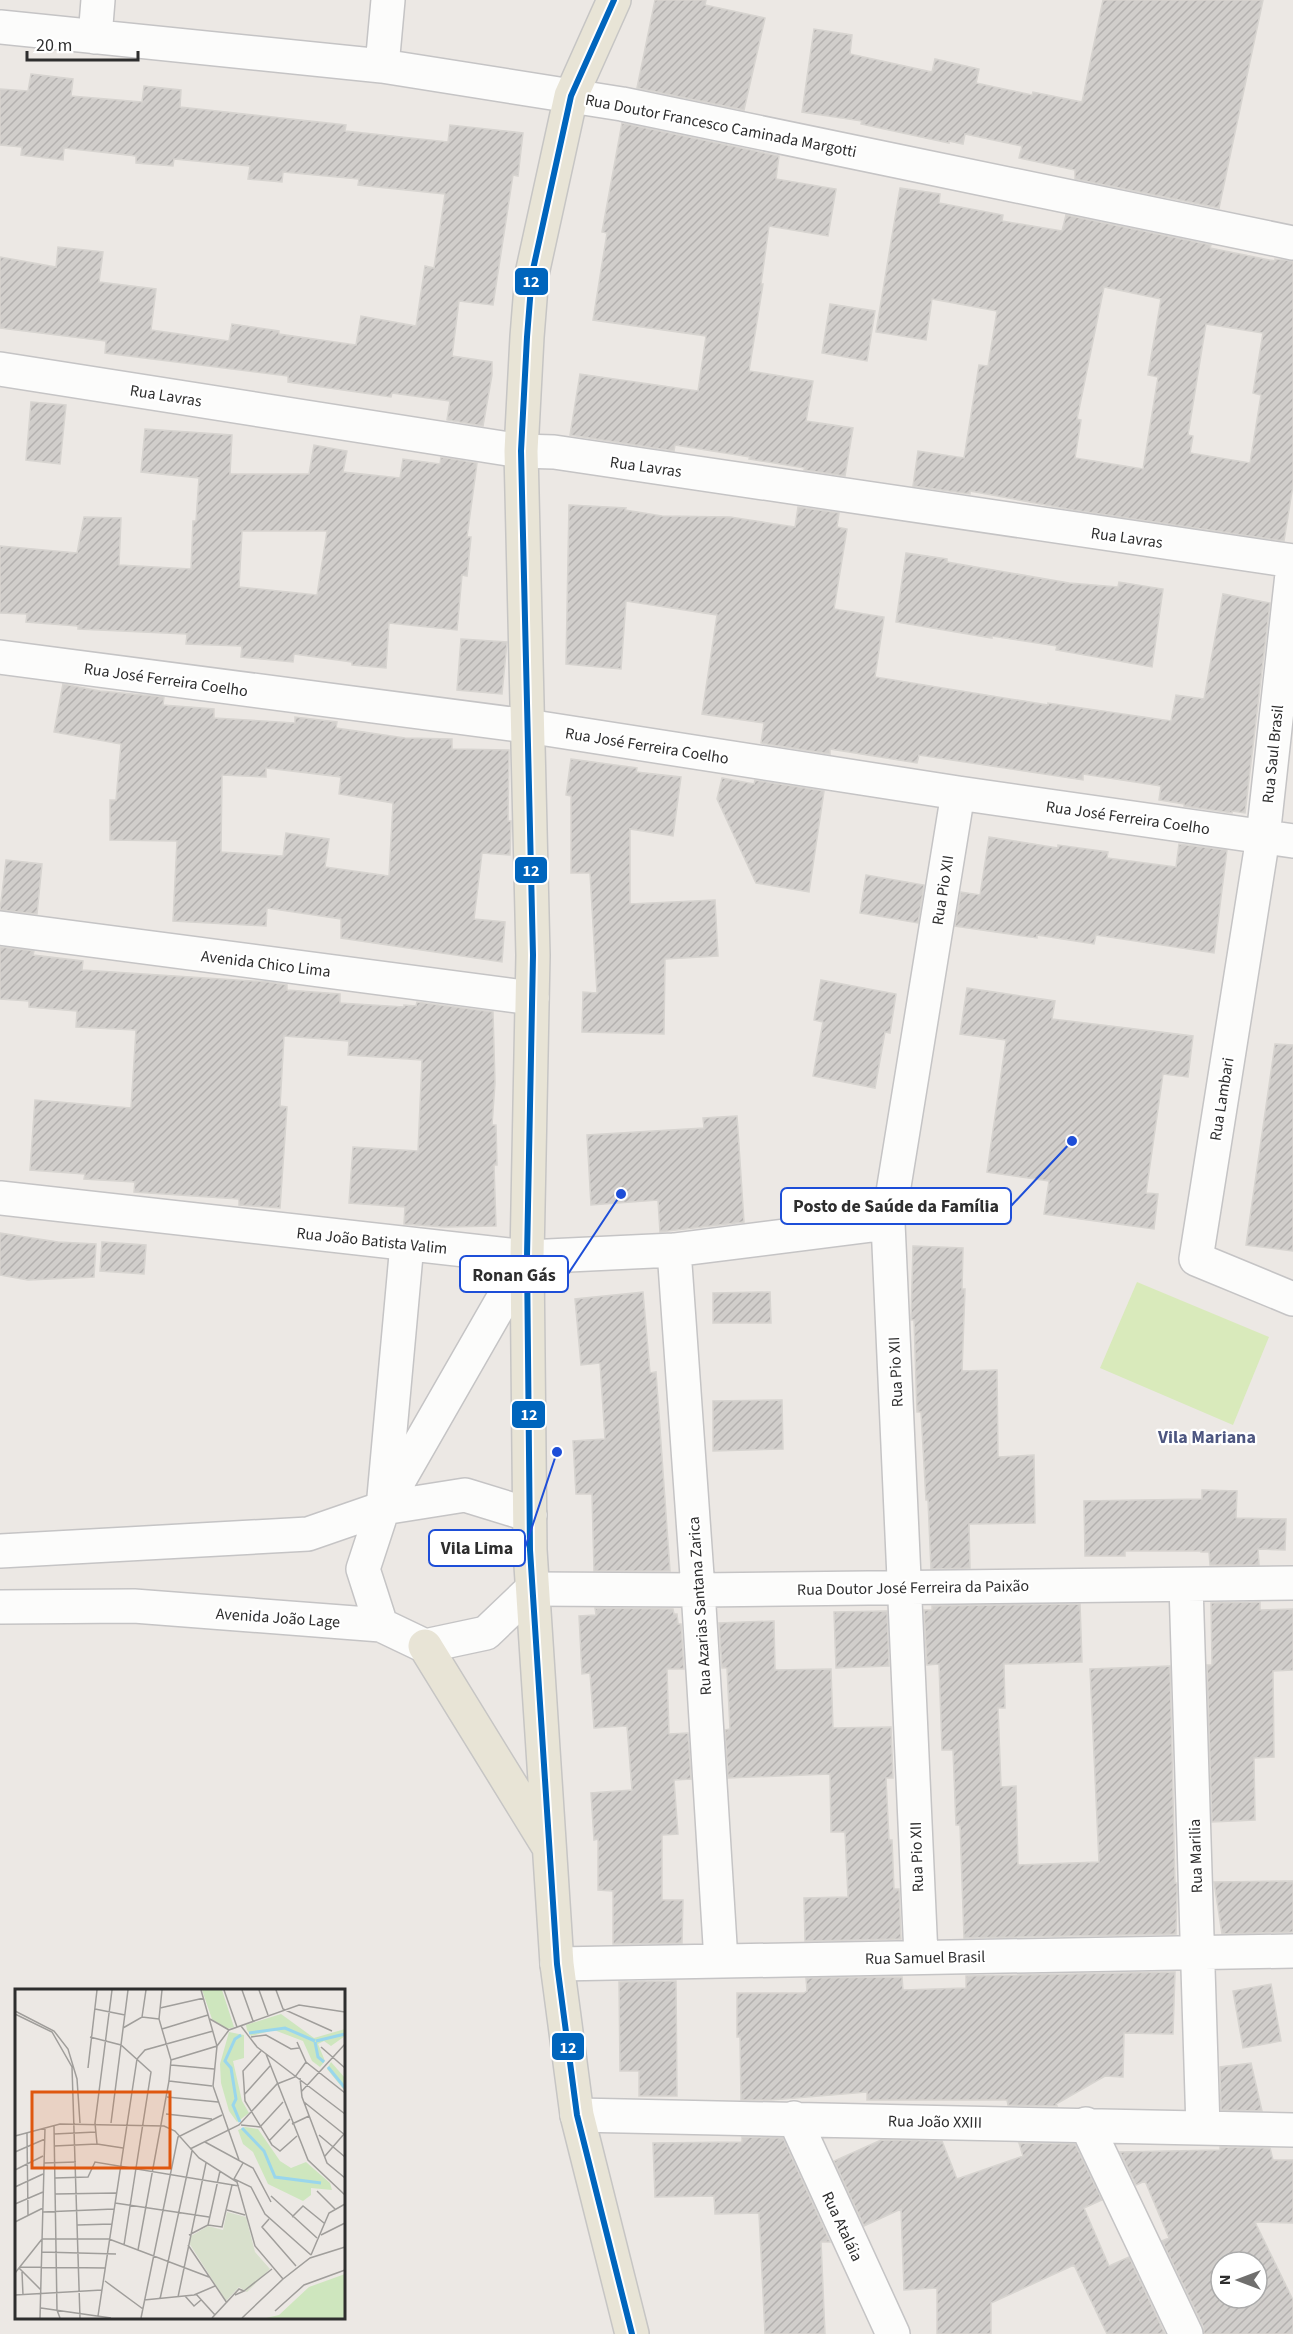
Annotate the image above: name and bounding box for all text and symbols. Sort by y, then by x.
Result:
scale bar [27,24,138,62]
text: 20 m [36,33,72,58]
street label: Rua Doutor Francesco Caminada Margotti [583,89,858,163]
line badge: 12 [514,267,549,296]
text: 12 [523,271,539,293]
street label: Rua Lavras [128,379,204,413]
street label: Rua Lavras [609,451,683,483]
street label: Rua Lavras [1090,522,1164,554]
street label: Rua José Ferreira Coelho [82,658,249,702]
street label: Rua Saul Brasil [1257,704,1289,804]
street label: Rua José Ferreira Coelho [563,722,730,770]
street label: Rua José Ferreira Coelho [1044,796,1211,840]
street label: Rua Pio XII [927,854,959,927]
line badge: 12 [514,856,548,884]
text: 12 [523,860,539,882]
street label: Avenida Chico Lima [200,945,332,983]
street label: Rua Lambari [1205,1056,1239,1143]
callout: Posto de Saúde da Família [781,1188,1011,1224]
text: Posto de Saúde da Família [793,1194,999,1219]
street label: Rua João Batista Valim [295,1222,448,1260]
callout: Ronan Gás [460,1256,568,1292]
text: Ronan Gás [472,1263,556,1288]
street label: Rua Pio XII [883,1336,909,1408]
line badge: 12 [511,1400,546,1429]
text: 12 [521,1404,537,1426]
district label: Vila Mariana [1157,1425,1256,1450]
street label: Rua Azarias Santana Zarica [683,1516,717,1696]
callout: Vila Lima [429,1530,525,1566]
text: Vila Lima [440,1536,513,1561]
street label: Rua Doutor José Ferreira da Paixão [797,1575,1029,1601]
street label: Avenida João Lage [215,1603,341,1633]
street label: Rua Marilia [1184,1818,1208,1893]
street label: Rua Pio XII [905,1821,929,1893]
street label: Rua Samuel Brasil [865,1946,985,1970]
inset map [15,1989,345,2319]
line badge: 12 [551,2032,585,2061]
text: 12 [560,2037,576,2059]
street label: Rua João XXIII [888,2110,982,2134]
street label: Rua Ataláia [816,2188,868,2265]
north arrow [1209,2250,1269,2310]
text: N [1214,2275,1236,2285]

